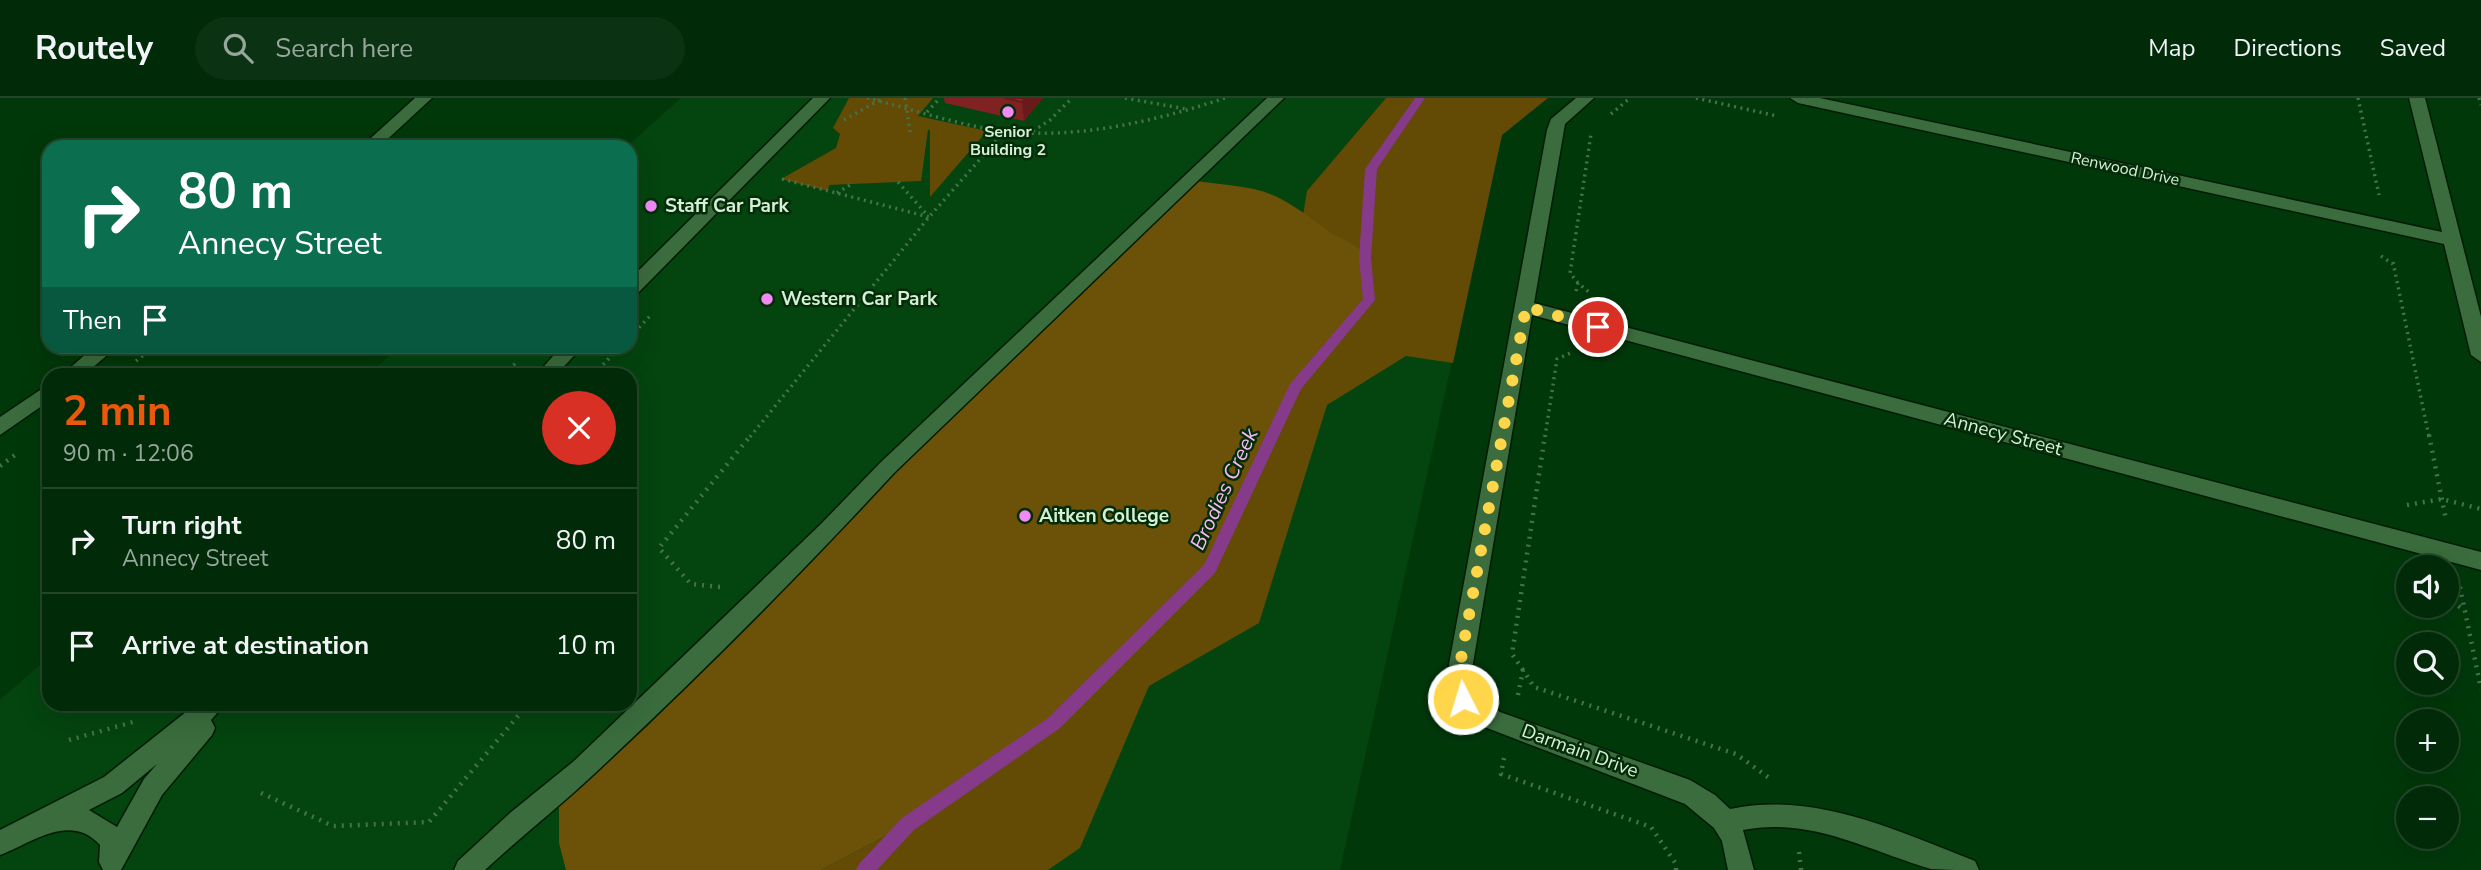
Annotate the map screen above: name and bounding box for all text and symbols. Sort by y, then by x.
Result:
search box [195,17,685,80]
text: Routely [35,26,153,71]
icon: search [219,29,257,67]
text: Search here [275,31,413,66]
text: Map [2148,32,2195,64]
text: Directions [2233,32,2342,64]
text: Saved [2380,32,2446,64]
marker: Senior Building 2 [1000,104,1016,120]
place label: Senior Building 2 [970,121,1046,161]
street label: Renwood Drive [2069,147,2181,191]
text: 80 m [178,158,293,225]
icon: right [63,168,154,259]
place label: Staff Car Park [665,193,789,219]
marker: Staff Car Park [643,198,659,214]
text: Annecy Street [178,222,382,265]
place label: Western Car Park [781,286,938,312]
marker: Western Car Park [759,291,775,307]
pin [1568,297,1628,357]
icon: arrive [136,301,174,339]
text: Then [63,303,122,338]
icon: arrive [1579,308,1617,346]
text: 2 min [63,383,172,440]
button: close [542,391,616,465]
street label: Annecy Street [1941,406,2065,462]
water label: Brodies Creek [1184,423,1265,554]
text: 90 m · 12:06 [63,438,194,469]
place label: Aitken College [1039,503,1169,529]
text: Turn right [122,508,241,543]
marker: Aitken College [1017,508,1033,524]
icon: right [63,522,101,560]
text: 80 m [556,523,616,558]
text: Annecy Street [122,543,268,574]
map controls [2396,555,2459,849]
button: sound [2396,555,2459,618]
icon: arrive [63,627,101,665]
text: Arrive at destination [122,628,369,663]
text: 10 m [556,628,616,663]
button: search [2396,632,2459,695]
position arrow [1426,662,1500,736]
button: + [2396,709,2459,772]
street label: Darmain Drive [1518,718,1642,784]
button: − [2396,786,2459,849]

